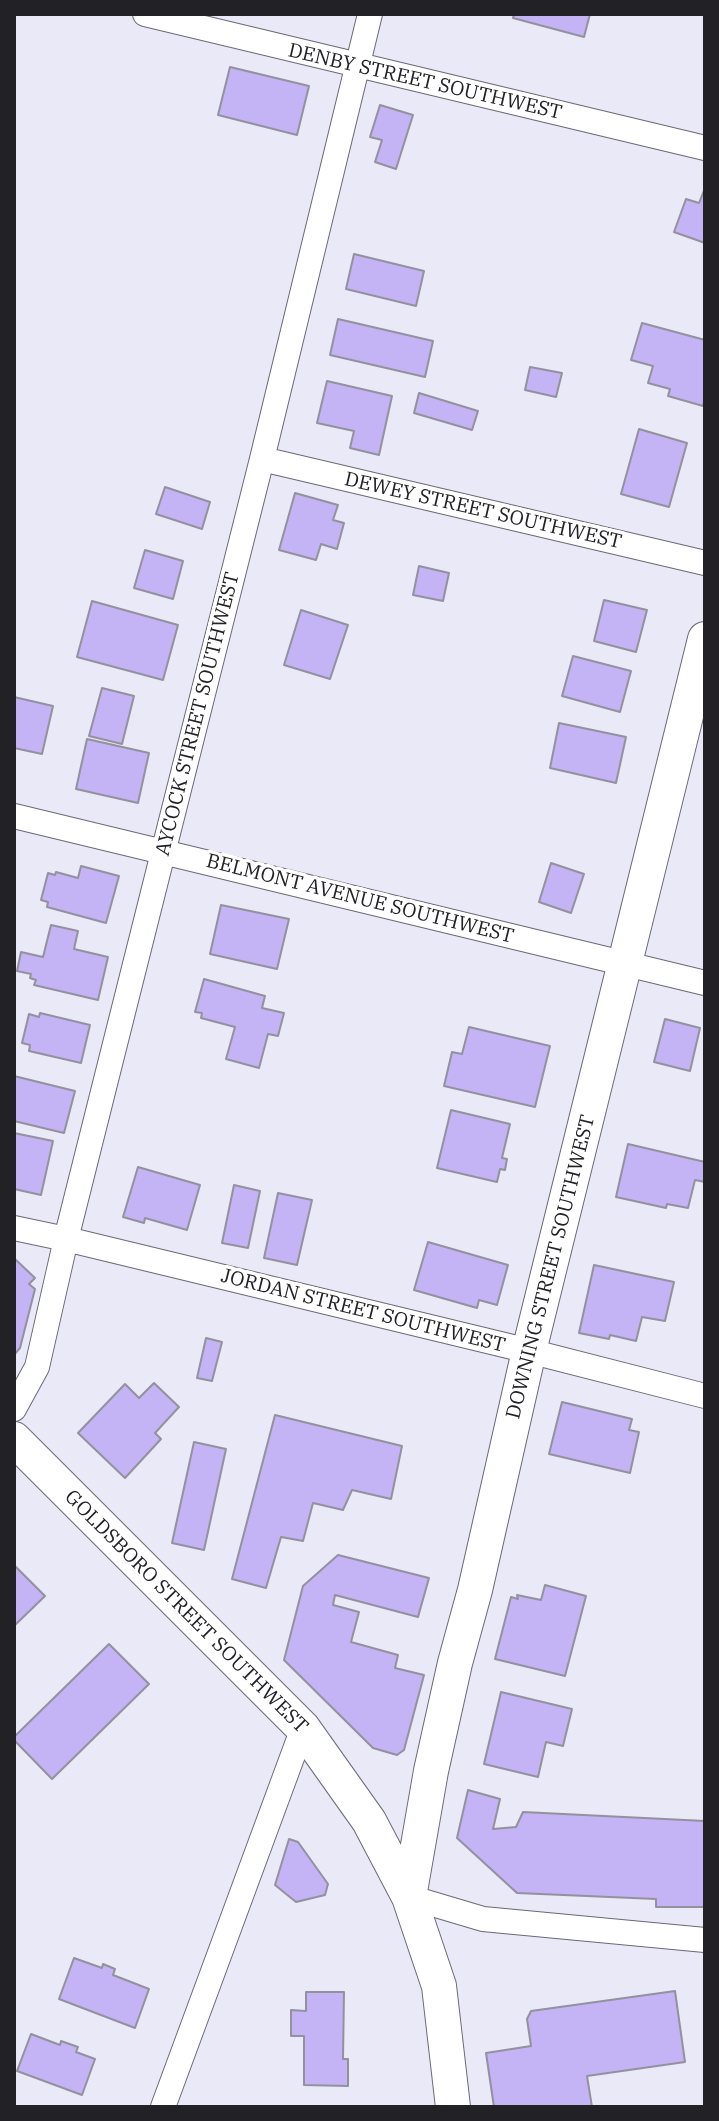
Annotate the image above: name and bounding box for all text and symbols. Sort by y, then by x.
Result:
street label: DENBY STREET SOUTHWEST [286,39,564,125]
street label: DEWEY STREET SOUTHWEST [342,467,624,555]
street label: AYCOCK STREET SOUTHWEST [151,570,245,858]
street label: BELMONT AVENUE SOUTHWEST [204,849,516,949]
street label: DOWNING STREET SOUTHWEST [502,1113,600,1421]
street label: JORDAN STREET SOUTHWEST [218,1264,508,1358]
street label: GOLDSBORO STREET SOUTHWEST [59,1485,313,1739]

